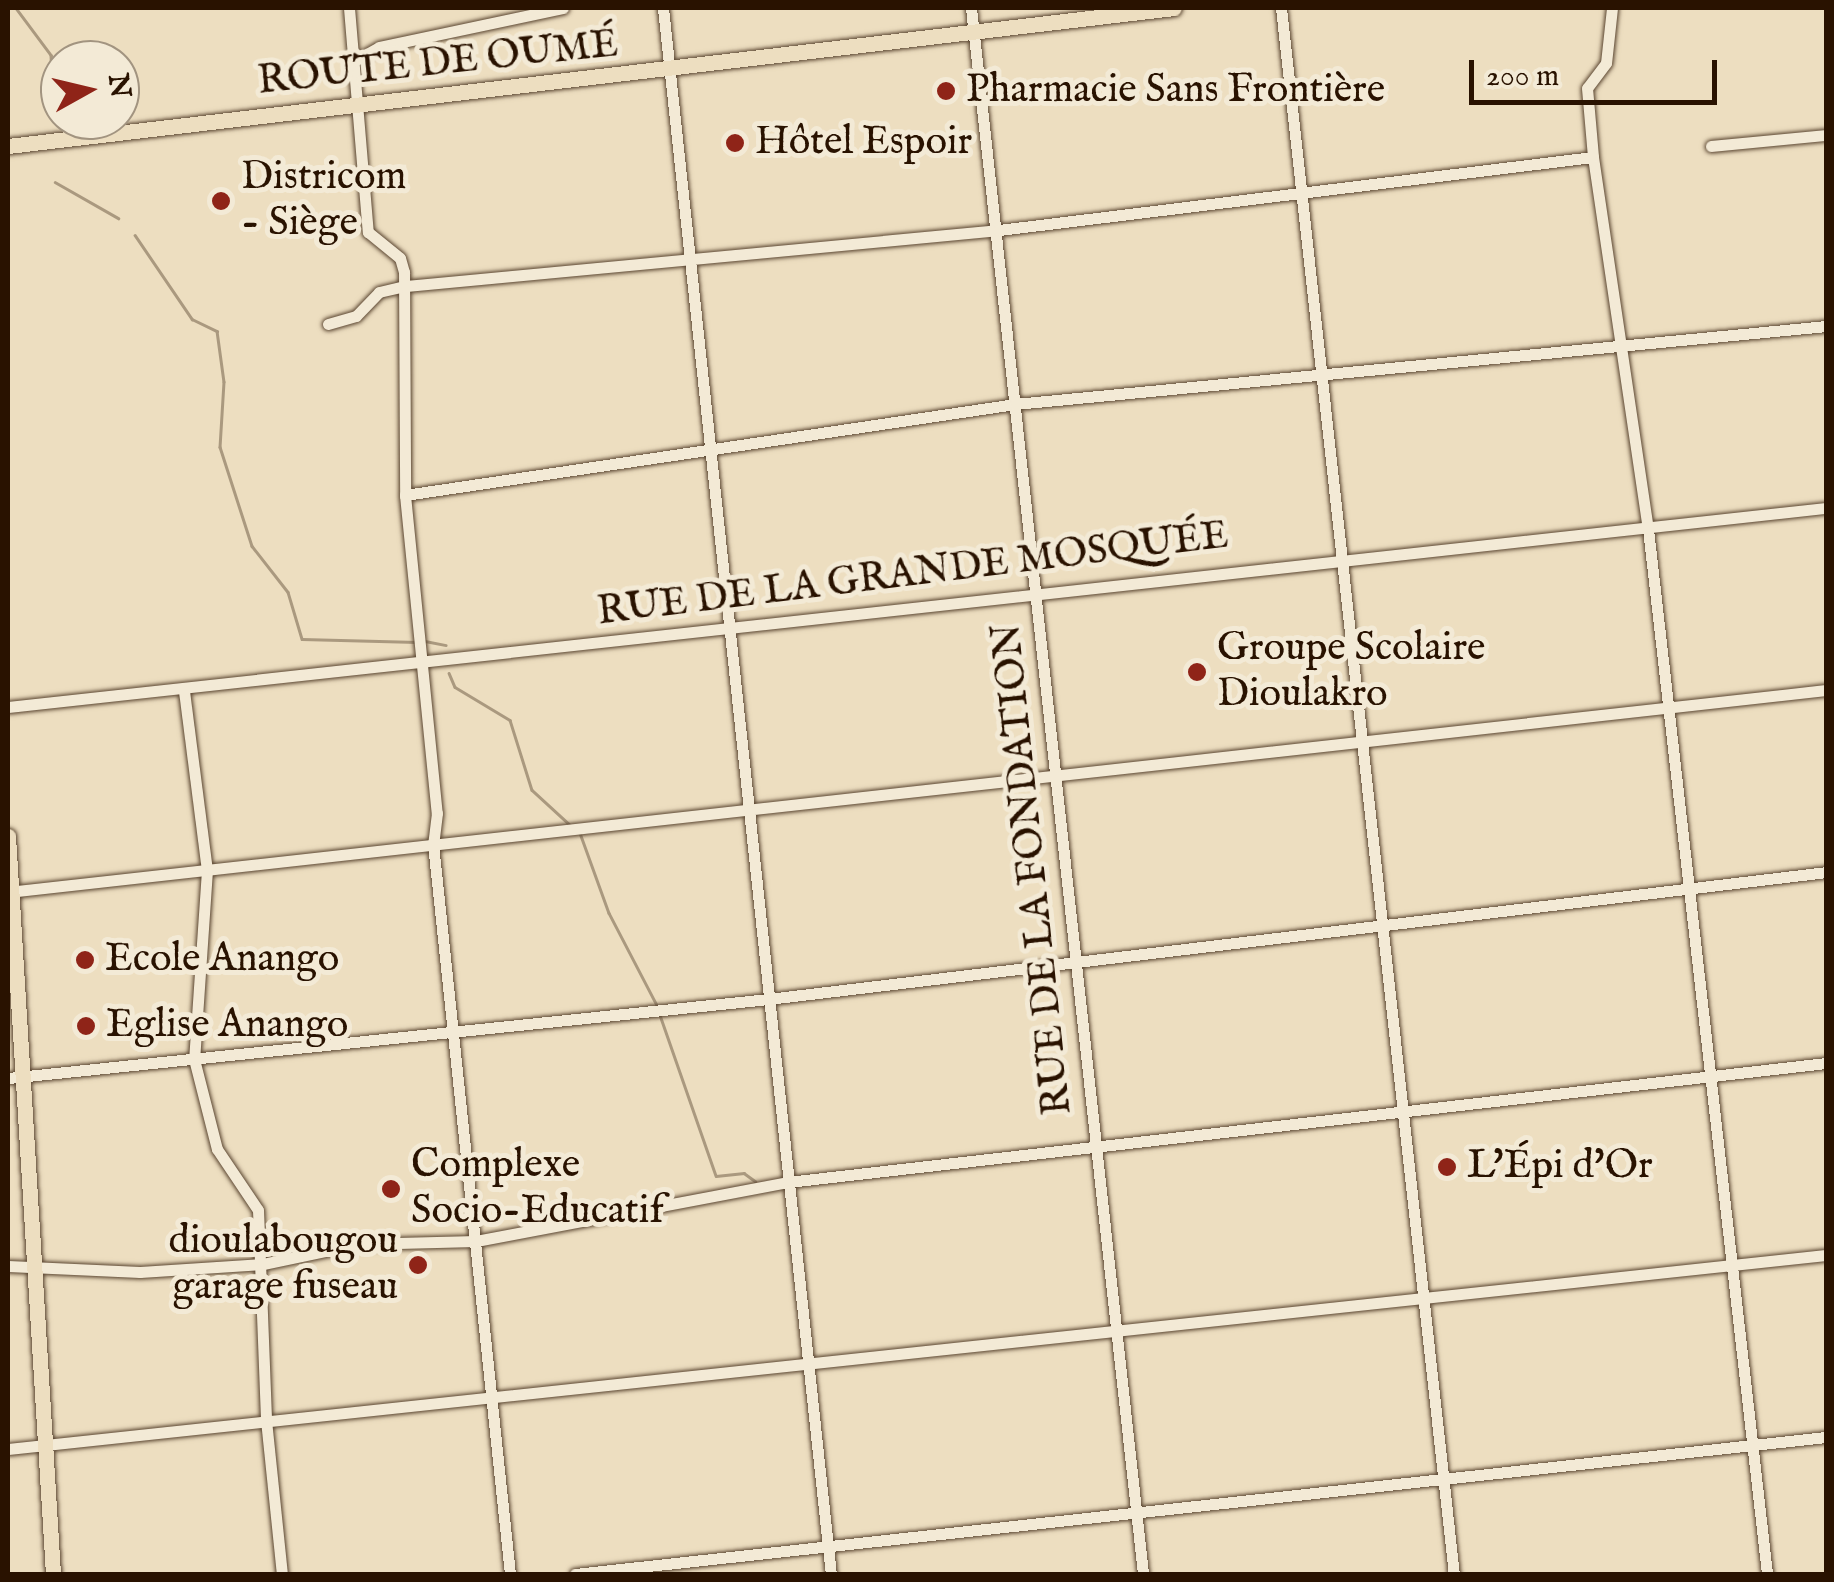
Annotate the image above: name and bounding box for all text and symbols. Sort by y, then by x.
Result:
street label: ROUTE DE OUMÉ [255,21,621,107]
north arrow [40,40,140,140]
scale bar [1474,40,1722,102]
text: 200 m [1486,58,1559,96]
place label: Pharmacie Sans Frontière [966,67,1385,115]
text: N [99,72,137,100]
marker: Pharmacie Sans Frontière [935,80,957,102]
place label: Hôtel Espoir [755,119,972,167]
marker: Hôtel Espoir [724,132,746,154]
place label: Districom - Siège [241,154,406,248]
marker: Districom - Siège [210,190,232,212]
street label: RUE DE LA GRANDE MOSQUÉE [595,512,1231,638]
street label: RUE DE LA FONDATION [984,621,1084,1117]
place label: Groupe Scolaire Dioulakro [1217,625,1485,719]
marker: Groupe Scolaire Dioulakro [1186,661,1208,683]
place label: Ecole Anango [105,936,339,984]
marker: Ecole Anango [74,949,96,971]
place label: Eglise Anango [106,1002,348,1050]
marker: Eglise Anango [75,1015,97,1037]
place label: Complexe Socio-Educatif [411,1142,664,1236]
place label: L'Épi d'Or [1467,1143,1653,1191]
marker: L'Épi d'Or [1436,1156,1458,1178]
marker: Complexe Socio-Educatif [380,1178,402,1200]
place label: dioulabougou garage fuseau [169,1218,398,1312]
marker: dioulabougou garage fuseau [407,1254,429,1276]

